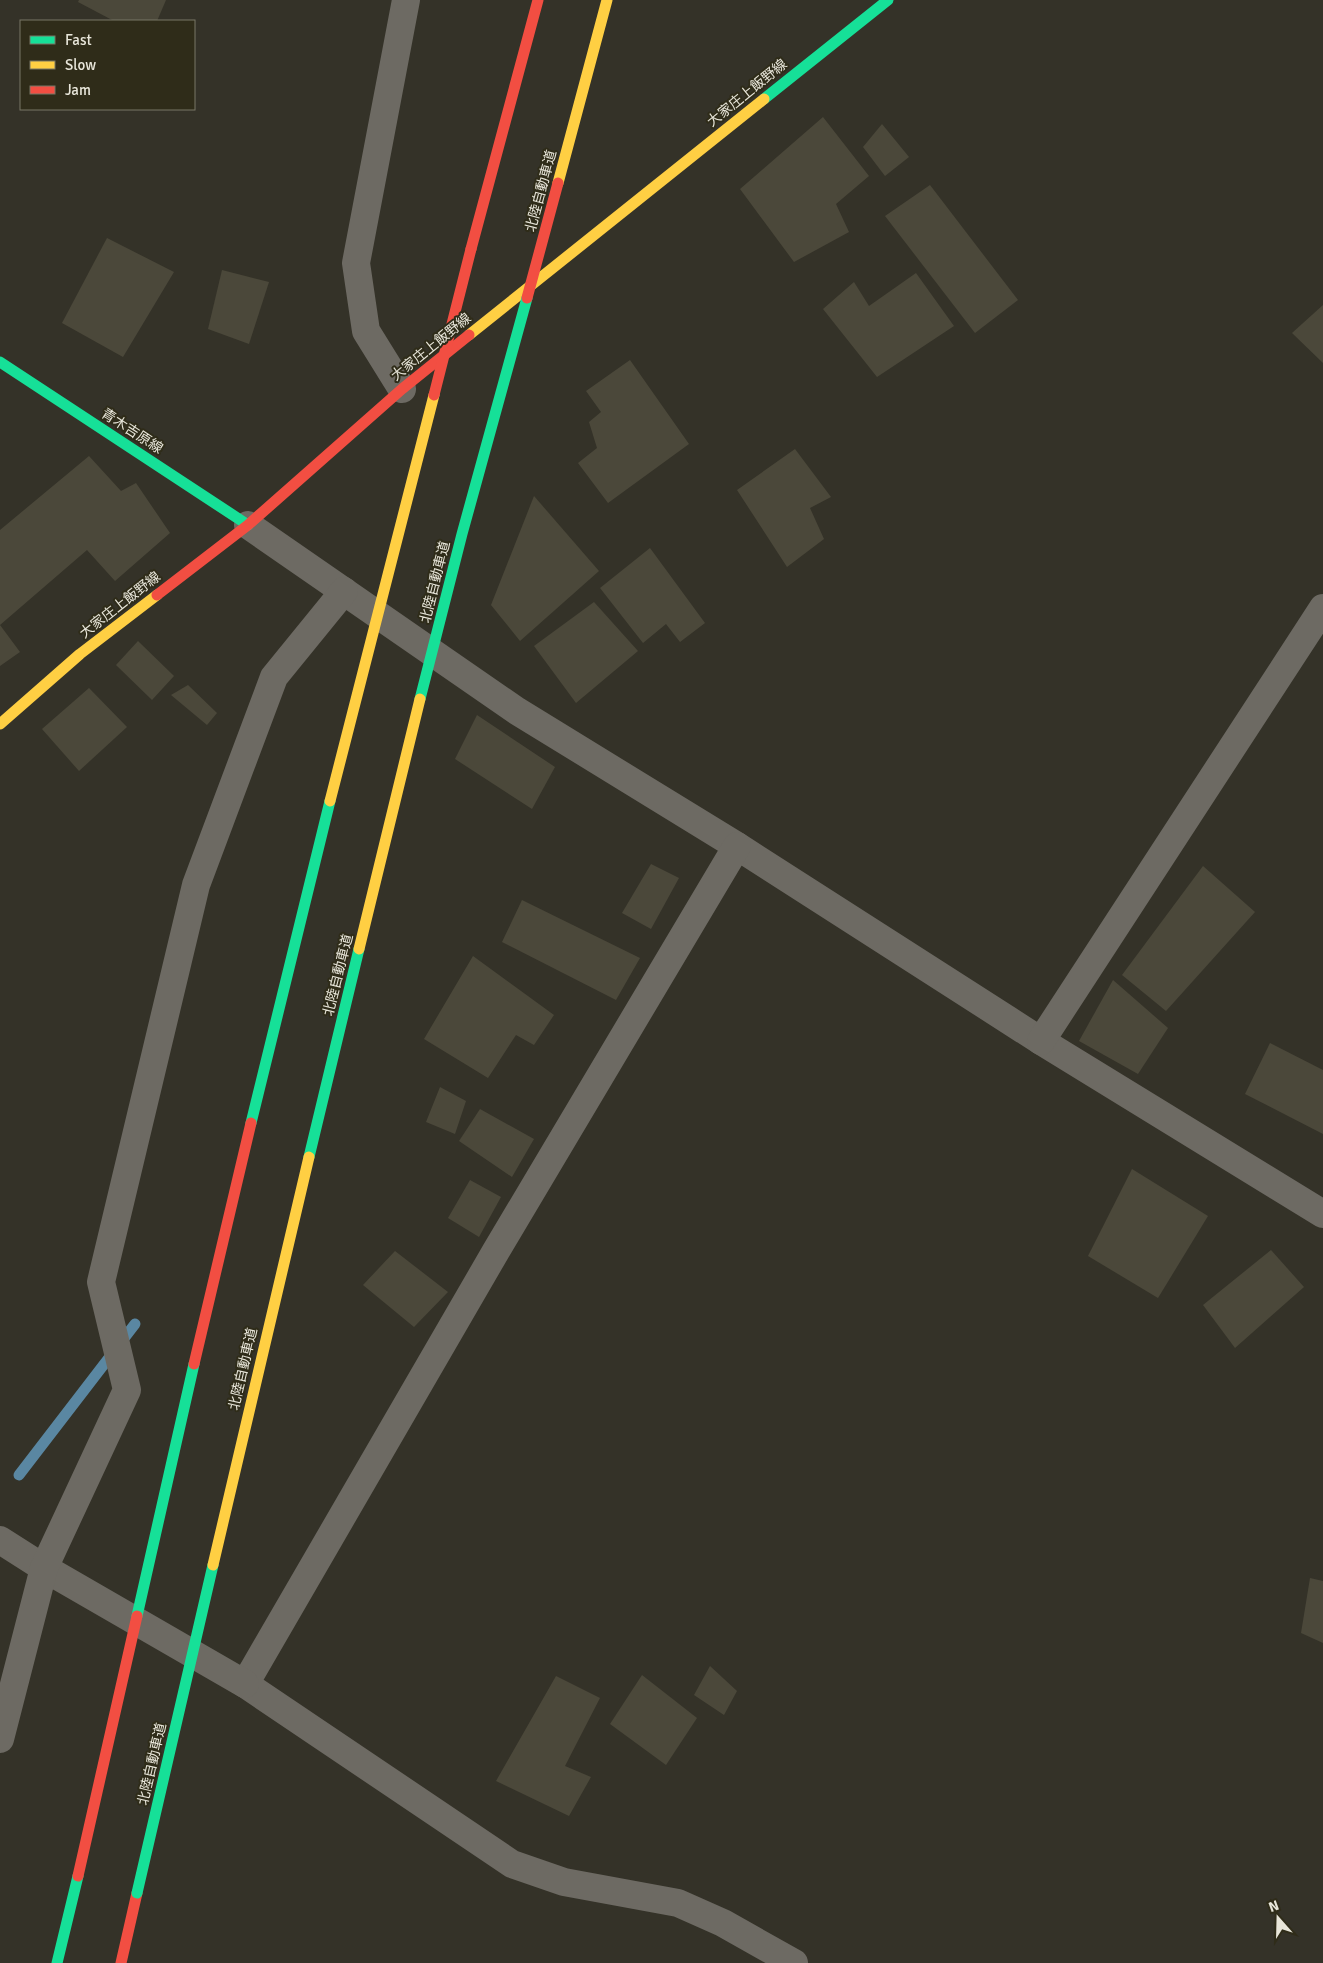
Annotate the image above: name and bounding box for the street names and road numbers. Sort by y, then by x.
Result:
street label: 大家庄上飯野線 [704,56,790,130]
street label: 北陸自動車道 [522,148,560,234]
street label: 大家庄上飯野線 [388,310,474,384]
street label: 青木吉原線 [98,405,166,457]
street label: 北陸自動車道 [417,539,453,625]
street label: 大家庄上飯野線 [76,568,164,642]
street label: 北陸自動車道 [320,932,356,1018]
street label: 北陸自動車道 [225,1326,261,1412]
street label: 北陸自動車道 [134,1721,170,1807]

